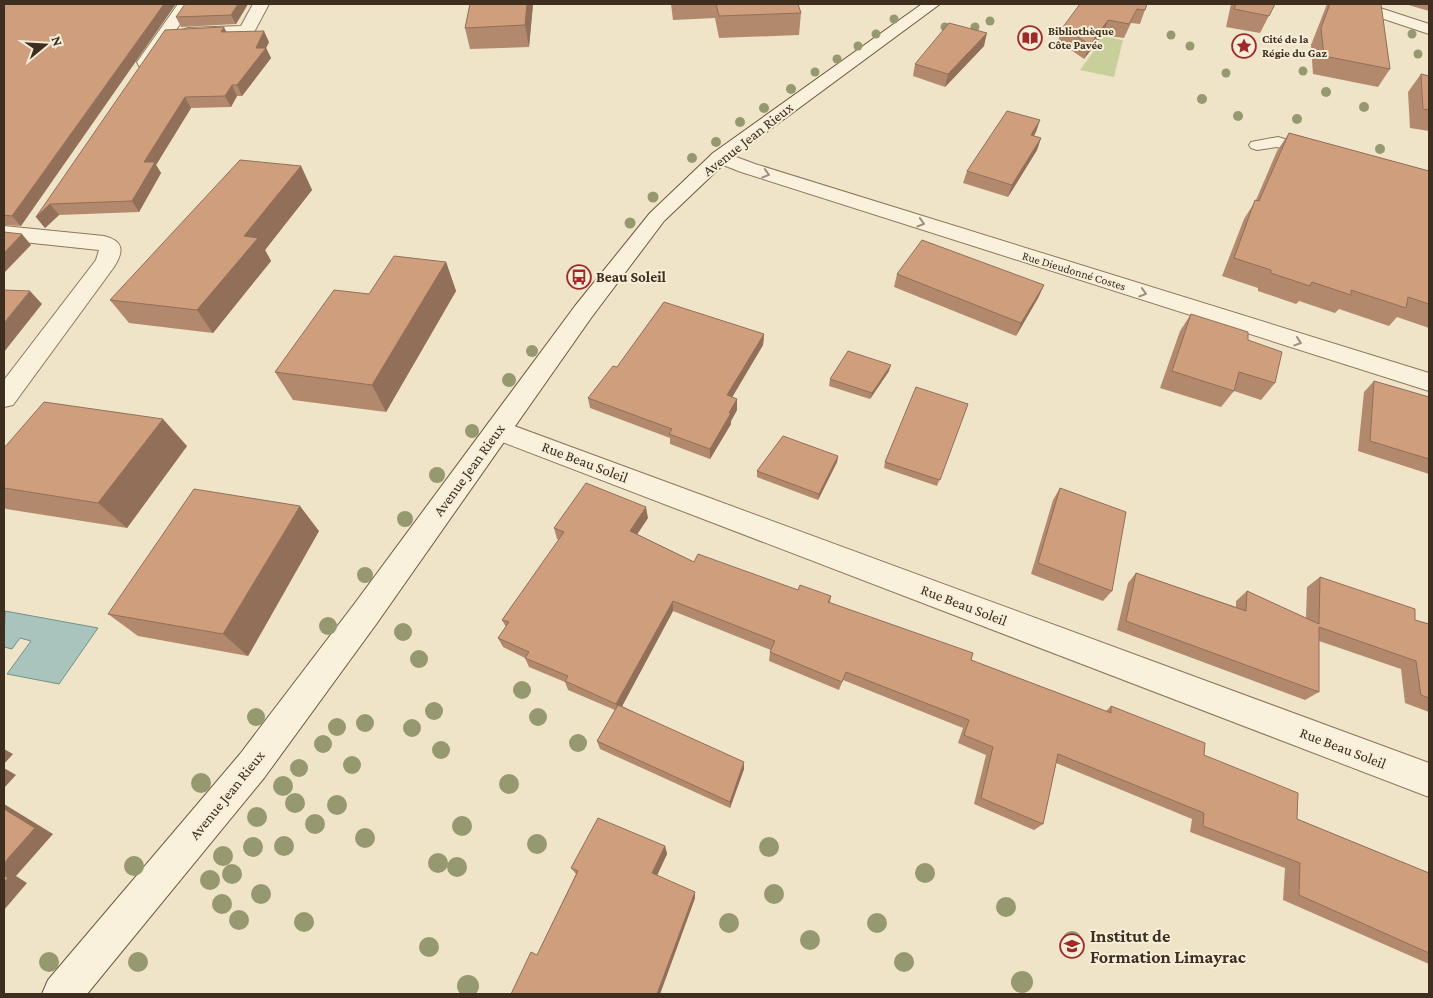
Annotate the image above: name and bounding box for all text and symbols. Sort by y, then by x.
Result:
north arrow [20,20,70,70]
place label: Bibliothèque Côte Pavée [1048,24,1114,52]
library icon: Bibliothèque Côte Pavée [1017,25,1043,51]
place label: Cité de la Régie du Gaz [1262,32,1327,60]
place icon: Cité de la Régie du Gaz [1231,33,1257,59]
text: N [48,34,67,48]
street label: Avenue Jean Rieux [700,99,797,180]
one-way arrow [761,168,770,178]
one-way arrow [916,217,925,227]
street label: Rue Dieudonné Costes [1021,249,1128,293]
bus stop icon: Beau Soleil [566,264,592,290]
place label: Beau Soleil [596,269,666,285]
one-way arrow [1138,287,1146,297]
one-way arrow [1293,336,1301,346]
street label: Avenue Jean Rieux [430,421,509,520]
street label: Rue Beau Soleil [540,438,630,486]
street label: Rue Beau Soleil [919,581,1009,629]
street label: Rue Beau Soleil [1298,724,1388,772]
street label: Avenue Jean Rieux [186,747,269,843]
place label: Institut de Formation Limayrac [1090,926,1246,967]
school or university icon: Institut de Formation Limayrac [1059,933,1085,959]

